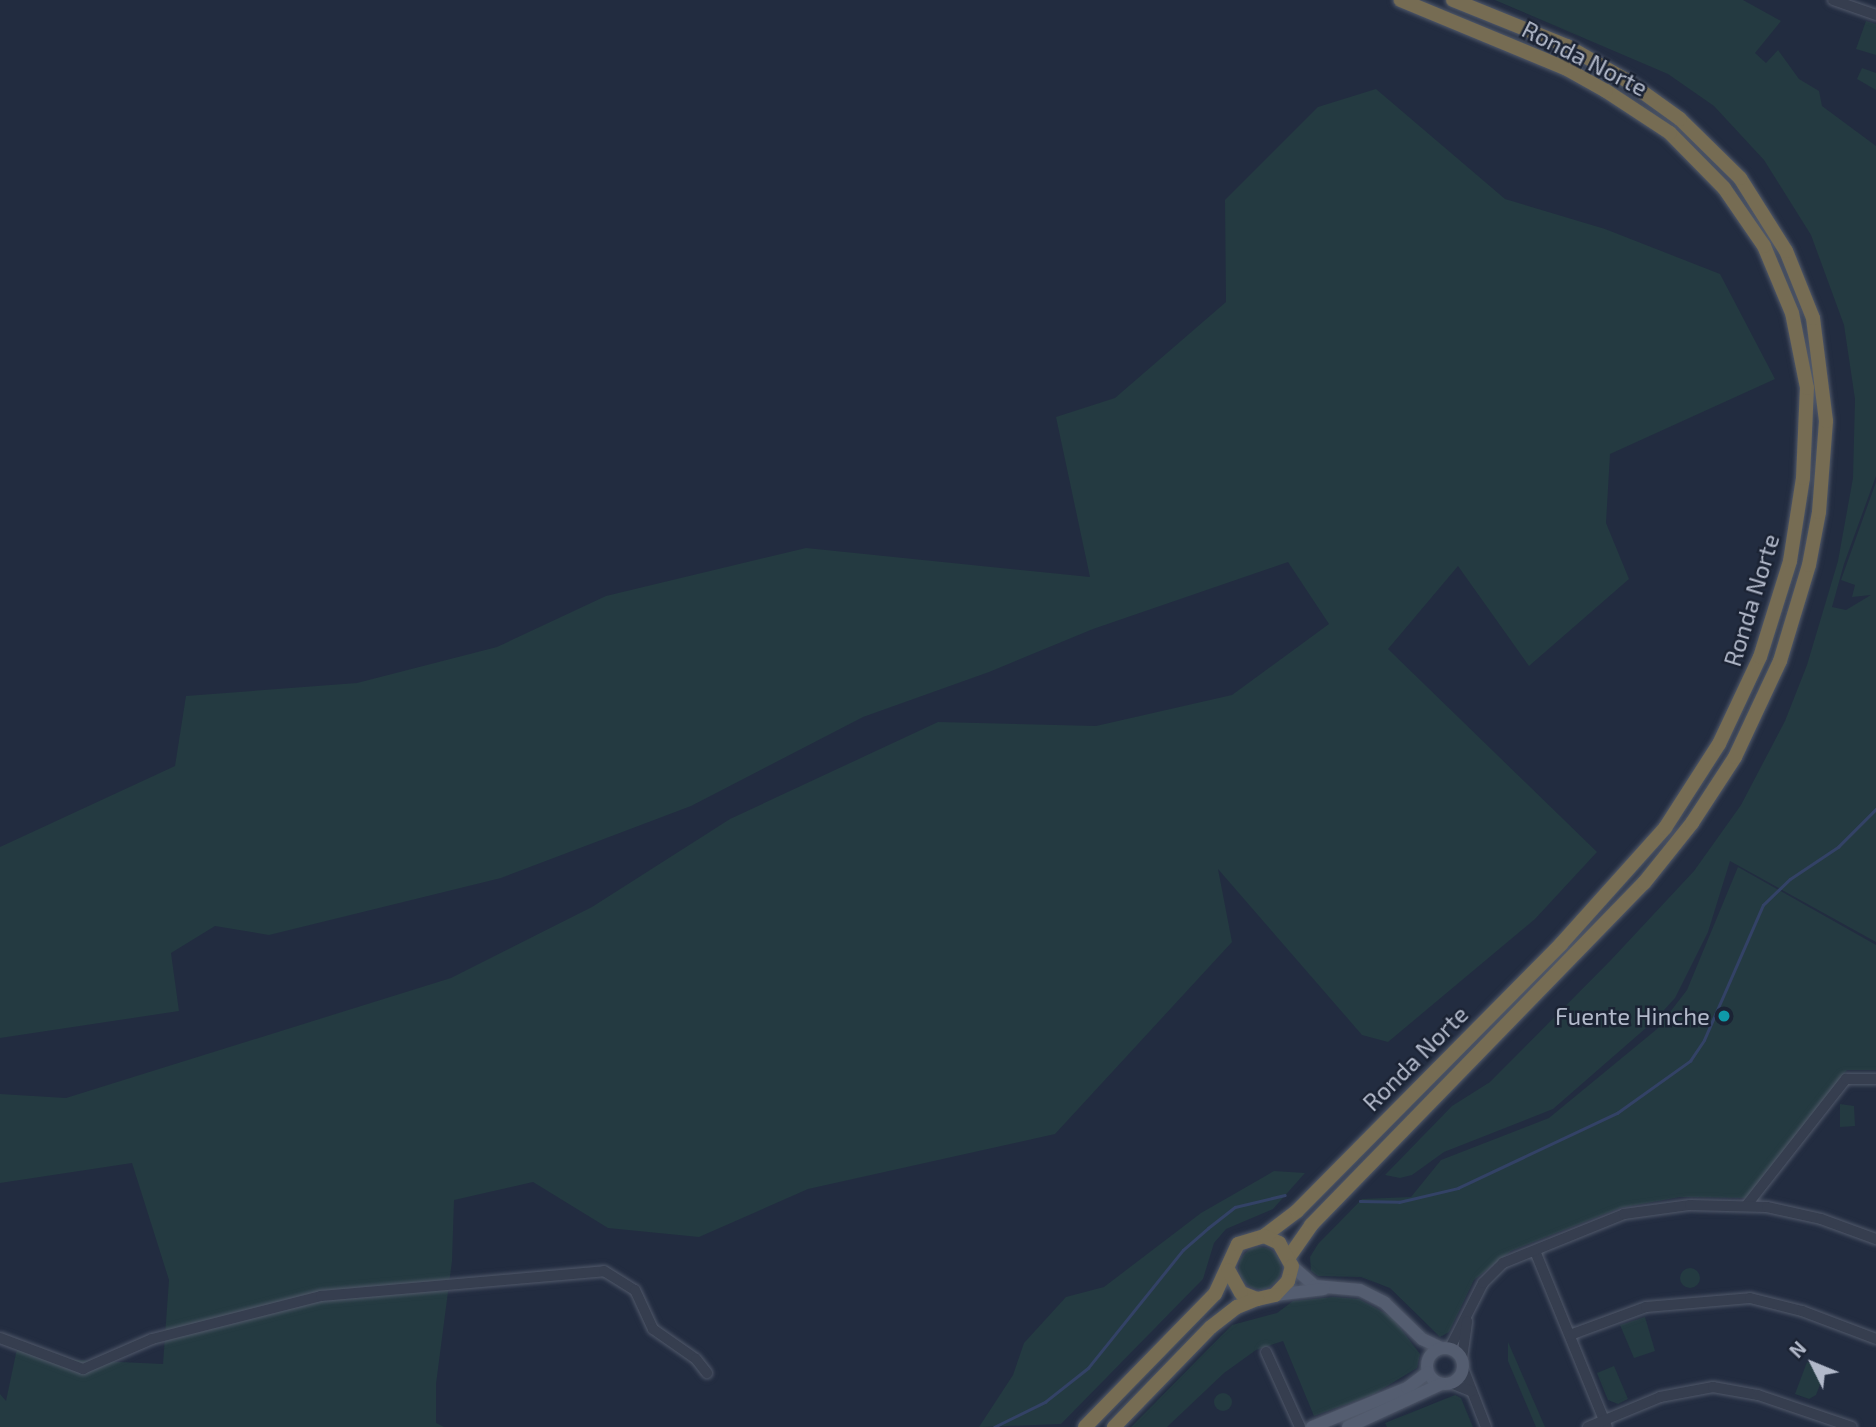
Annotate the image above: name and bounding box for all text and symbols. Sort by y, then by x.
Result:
street label: Ronda Norte [1518,14,1652,102]
street label: Ronda Norte [1717,530,1785,670]
street label: Ronda Norte [1356,999,1474,1117]
place label: Fuente Hinche [1555,1002,1710,1030]
marker: Fuente Hinche [1716,1008,1732,1024]
north arrow [1778,1329,1848,1399]
text: N [1784,1336,1810,1362]

